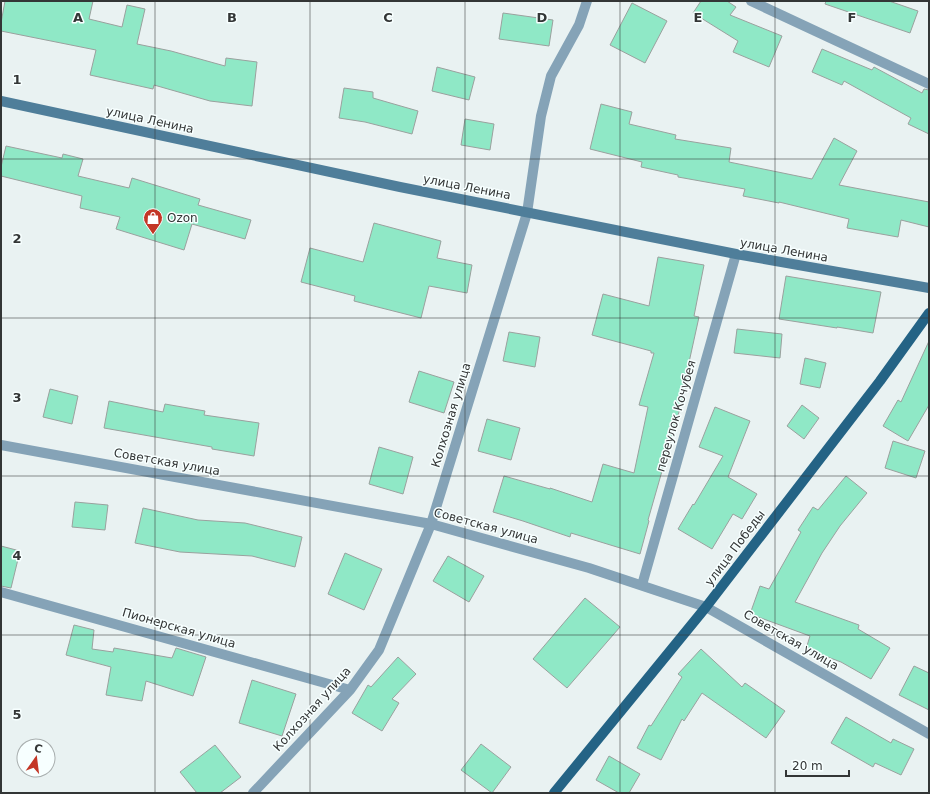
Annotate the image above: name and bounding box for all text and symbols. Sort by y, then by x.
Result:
text: A [73,10,83,25]
text: B [227,10,237,25]
text: C [383,10,393,25]
text: D [537,10,548,25]
text: E [694,10,702,25]
text: F [848,10,856,25]
text: 1 [12,72,22,87]
street label: улица Ленина [105,104,195,136]
street label: улица Ленина [422,172,512,202]
shop icon: Ozon [142,207,164,235]
place label: Ozon [167,211,198,225]
text: 2 [12,231,22,246]
street label: улица Ленина [739,235,829,265]
street label: переулок Кочубея [653,359,699,473]
street label: Колхозная улица [428,361,474,469]
text: 3 [12,390,22,405]
street label: Советская улица [113,446,221,478]
street label: Советская улица [432,505,540,547]
street label: улица Победы [702,508,768,588]
text: 4 [12,548,22,563]
street label: Пионерская улица [121,605,237,651]
street label: Советская улица [741,607,841,673]
street label: Колхозная улица [270,664,354,754]
text: 5 [12,707,22,722]
north arrow [16,738,56,778]
text: С [33,741,44,756]
scale bar [786,752,849,778]
text: 20 m [792,759,823,773]

